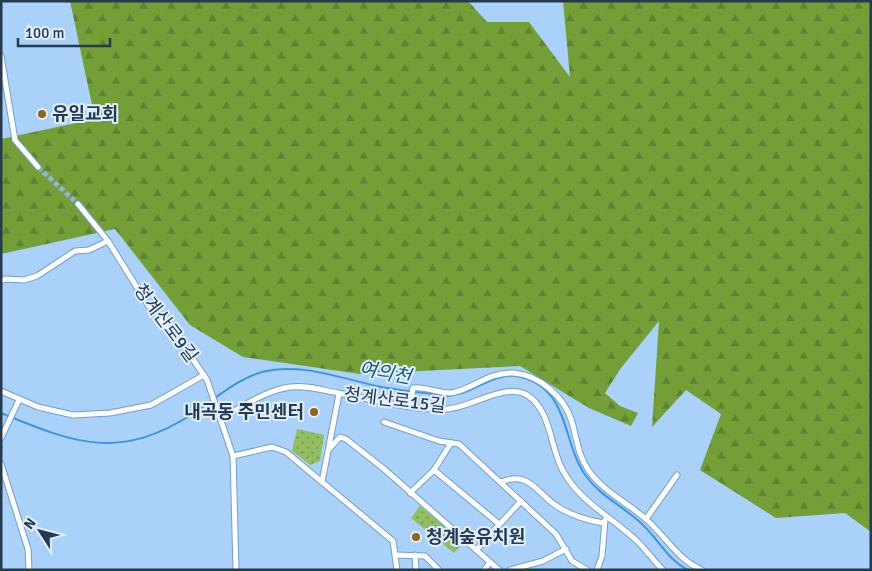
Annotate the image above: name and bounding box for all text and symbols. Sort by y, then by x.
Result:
scale bar [18,15,110,47]
text: 100 m [25,24,65,42]
place label: 유일교회 [52,103,118,125]
marker: 유일교회 [36,108,48,120]
street label: 청계산로9길 [129,279,203,367]
water label: 여의천 [357,357,414,390]
street label: 청계산로15길 [343,383,447,417]
place label: 내곡동 주민센터 [184,401,304,423]
marker: 내곡동 주민센터 [308,406,320,418]
north arrow [15,506,65,556]
text: N [20,515,40,533]
place label: 청계숲유치원 [426,526,525,548]
marker: 청계숲유치원 [410,531,422,543]

